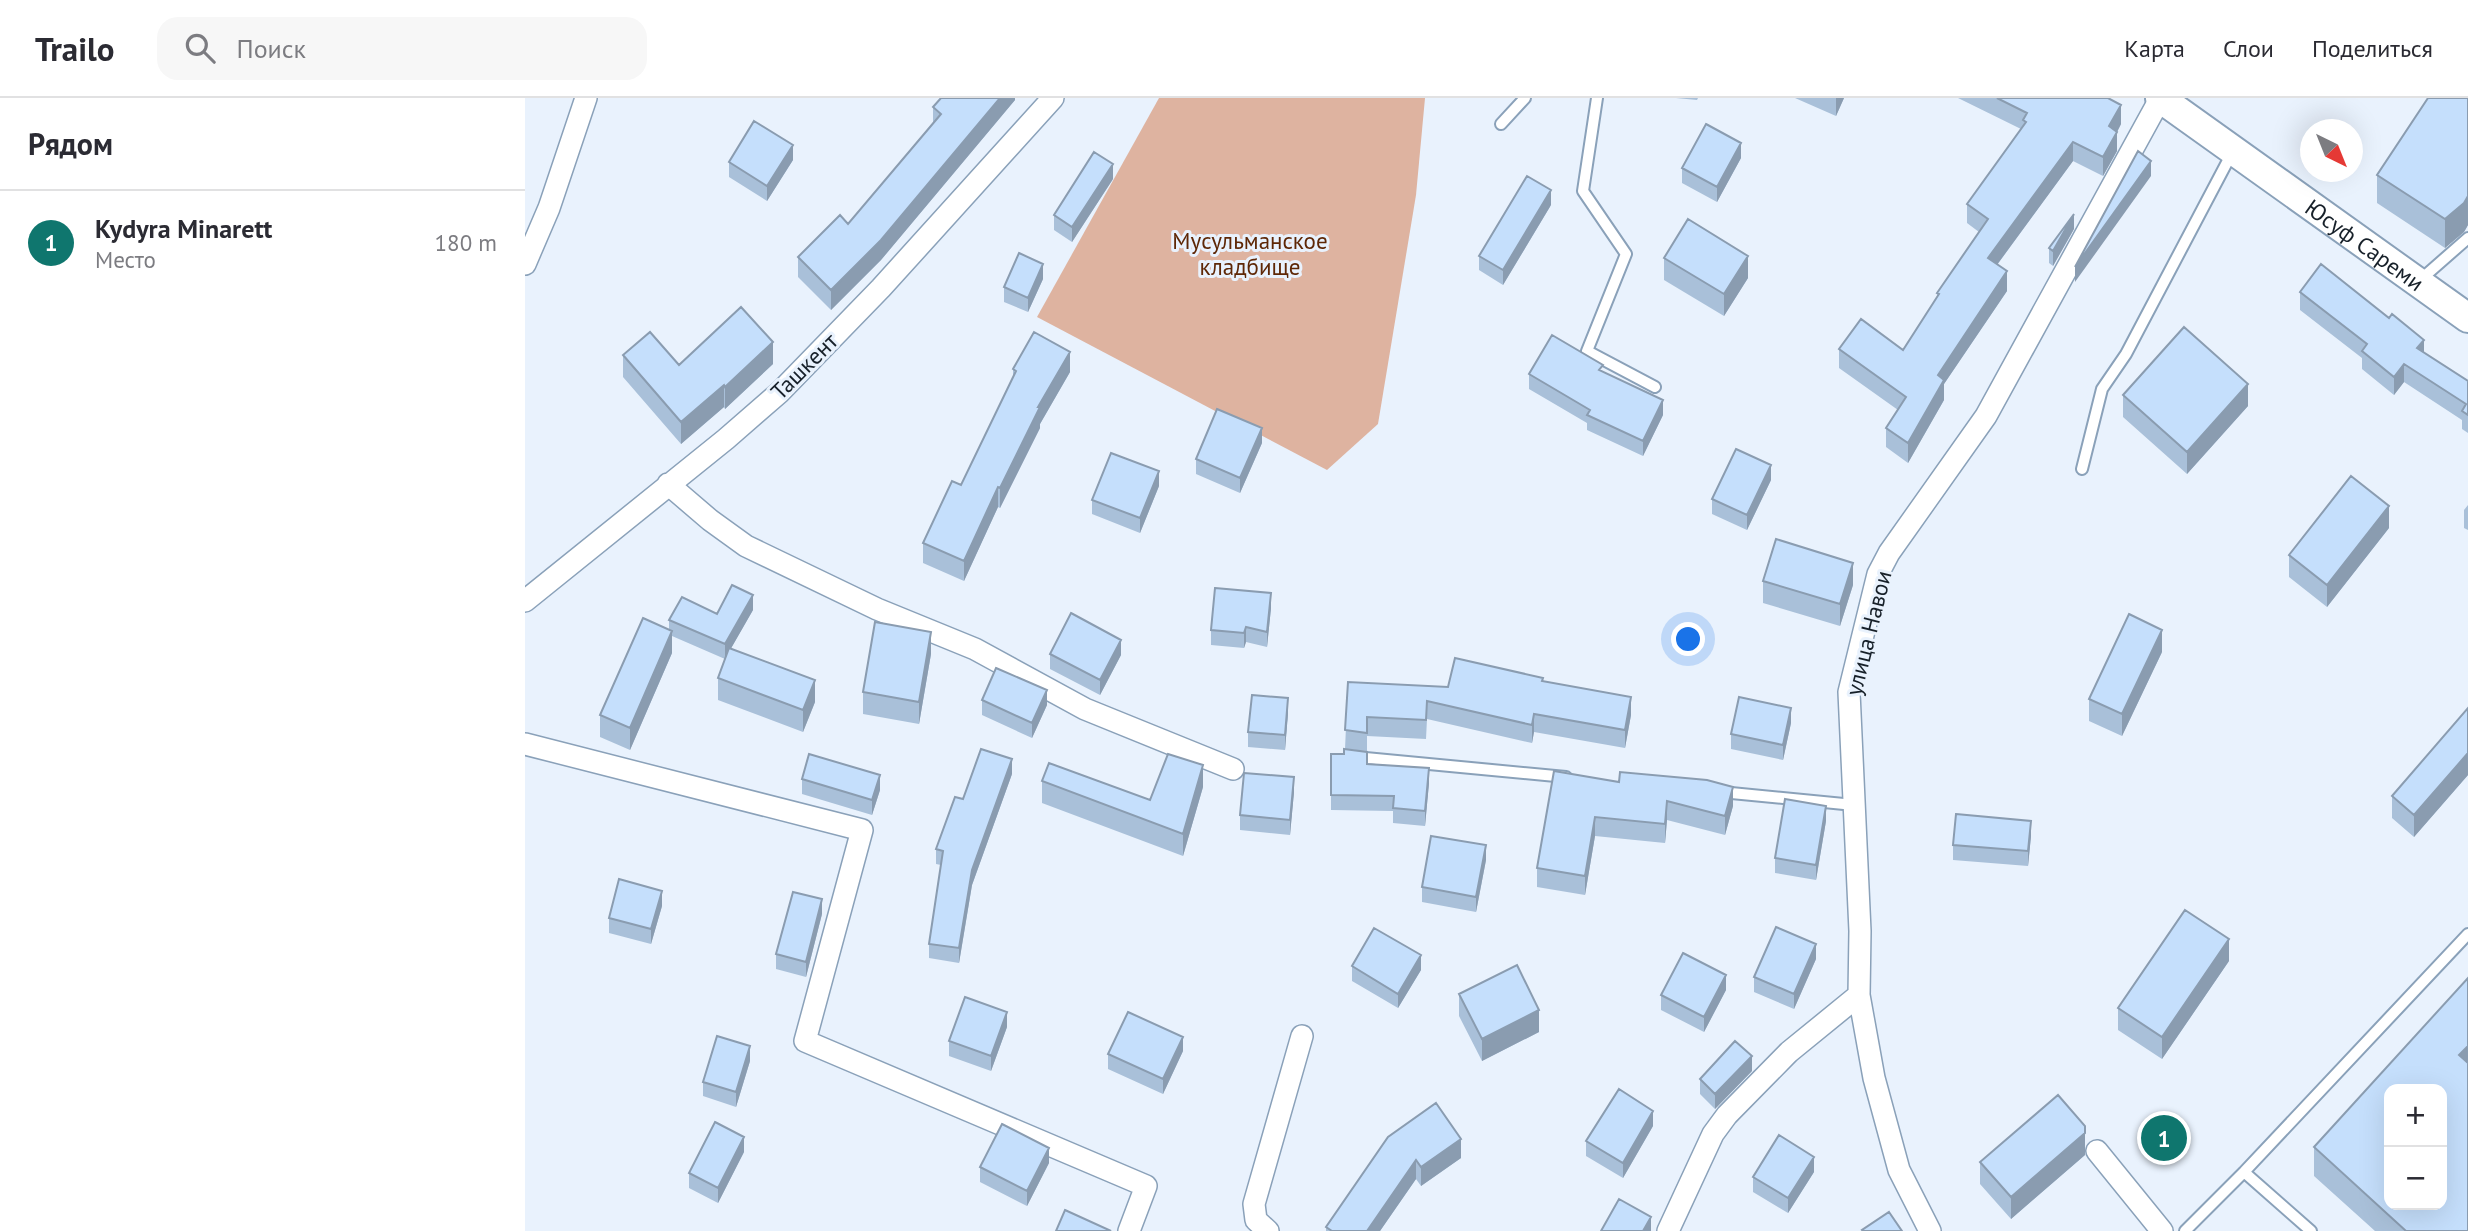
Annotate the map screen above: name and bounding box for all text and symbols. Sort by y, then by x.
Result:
search box [157,17,647,80]
text: Trailo [35,27,115,70]
icon: search [181,29,219,67]
text: Поиск [237,32,306,65]
text: Карта [2124,33,2185,64]
text: Слои [2223,33,2274,64]
text: Поделиться [2312,33,2433,64]
north arrow [2300,119,2363,182]
text: Рядом [28,124,113,163]
street label: Юсуф Сареми [2300,192,2430,297]
text: Kydyra Minarett [95,212,272,245]
park label: Мусульманское кладбище [1172,226,1328,281]
text: 1 [44,228,58,257]
text: 180 m [435,228,497,257]
text: Место [95,245,156,274]
street label: Ташкент [765,326,844,405]
street label: улица Навои [1838,567,1898,699]
your location [1671,622,1705,656]
map controls [2384,1084,2447,1210]
button: + [2384,1084,2447,1147]
pin: 1 [2141,1112,2187,1164]
button: − [2384,1147,2447,1210]

